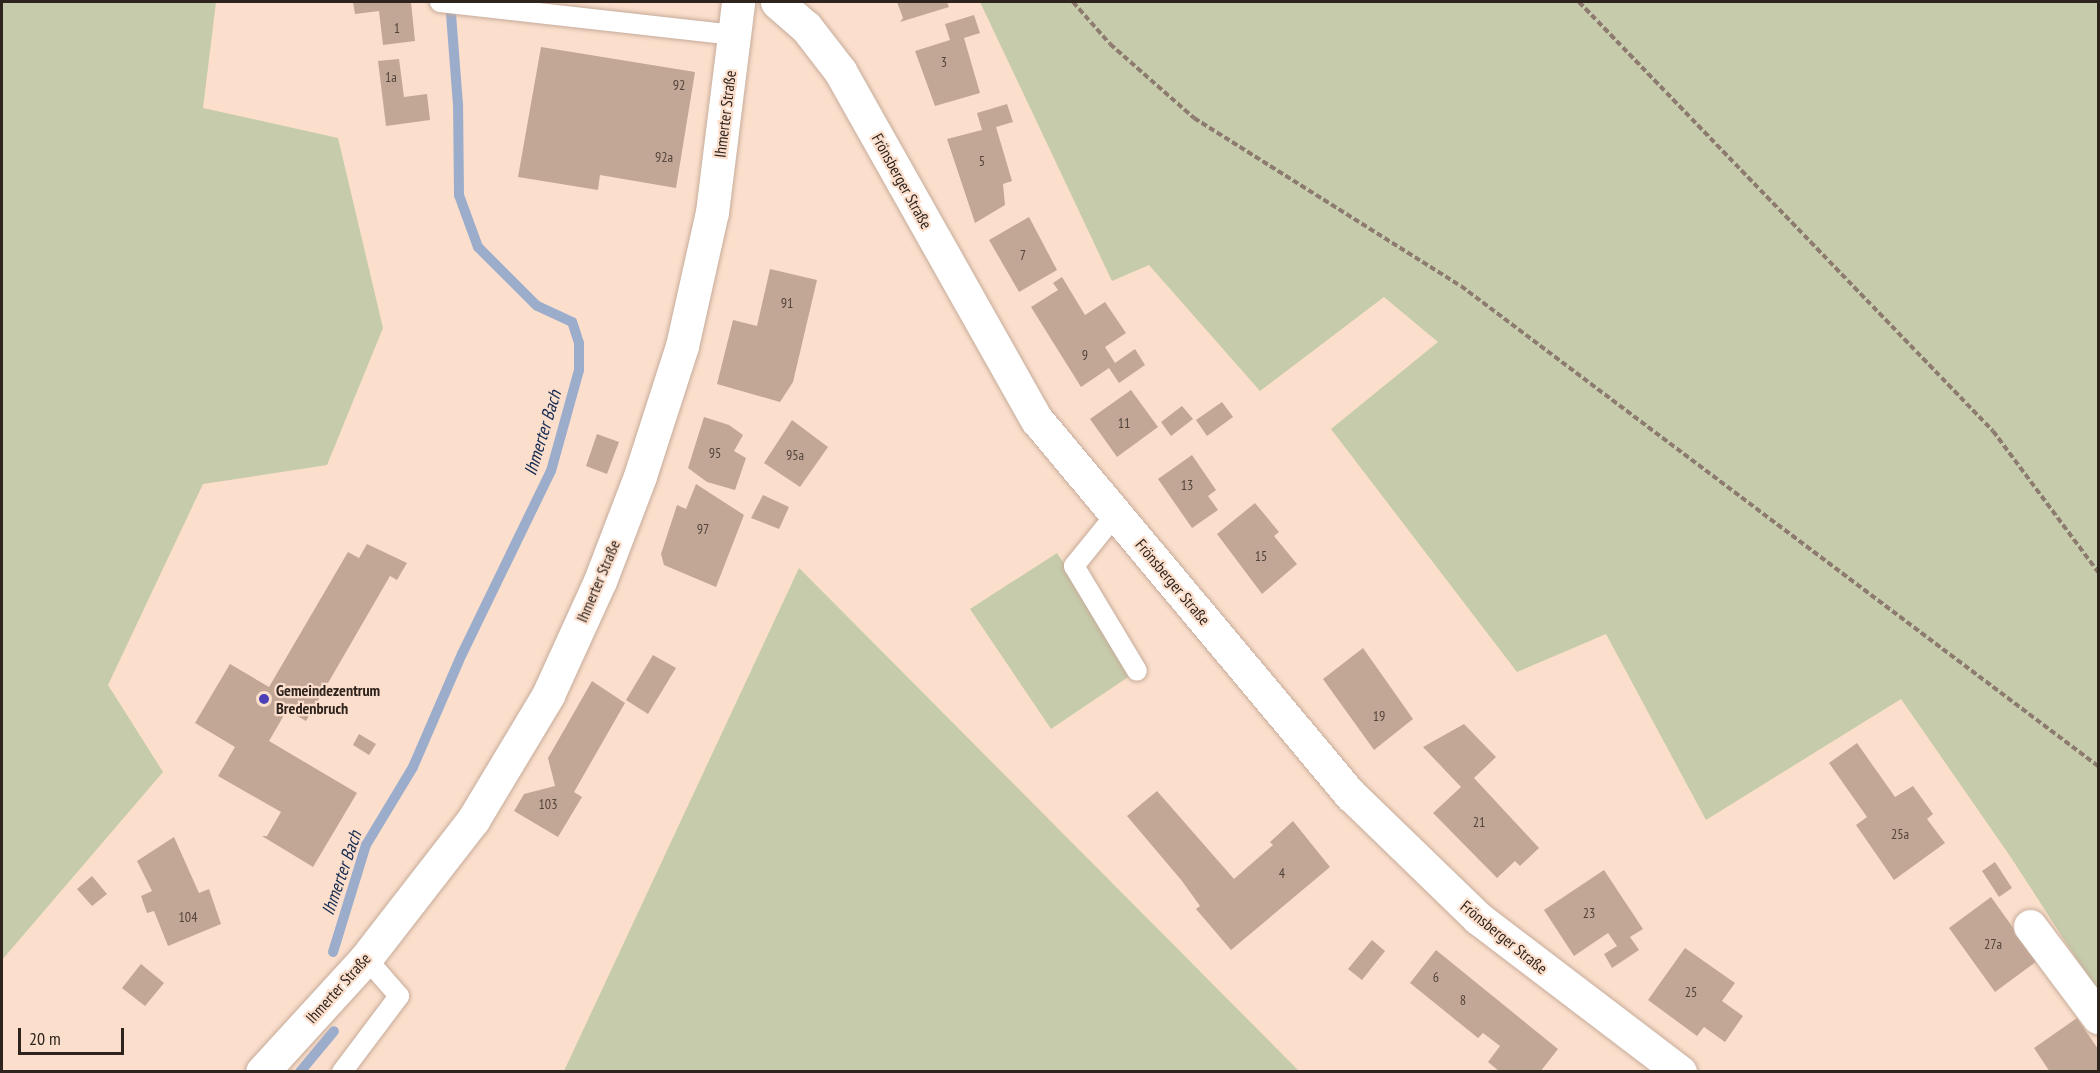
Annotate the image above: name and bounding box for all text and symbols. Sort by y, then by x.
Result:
house number: 1 [394,20,400,36]
house number: 3 [941,54,947,70]
house number: 1a [385,69,397,85]
street label: Ihmerter Straße [710,69,740,159]
house number: 92 [673,77,685,93]
street label: Frönsberger Straße [868,130,936,232]
house number: 92a [655,149,673,165]
house number: 5 [979,153,985,169]
house number: 7 [1020,247,1026,263]
house number: 91 [781,295,793,311]
house number: 9 [1082,347,1088,363]
water label: Ihmerter Bach [520,388,566,478]
house number: 11 [1118,415,1130,431]
house number: 95 [709,445,721,461]
house number: 95a [786,447,804,463]
house number: 13 [1181,477,1193,493]
house number: 97 [697,521,709,537]
street label: Frönsberger Straße [1132,535,1214,629]
street label: Ihmerter Straße [572,537,624,625]
house number: 15 [1255,548,1267,564]
place label: Gemeindezentrum Bredenbruch [276,680,380,718]
marker: Gemeindezentrum Bredenbruch [257,692,271,706]
house number: 19 [1373,708,1385,724]
house number: 103 [539,796,557,812]
house number: 21 [1473,814,1485,830]
house number: 25a [1891,826,1909,842]
water label: Ihmerter Bach [318,828,366,918]
house number: 4 [1279,865,1285,881]
street label: Frönsberger Straße [1457,896,1551,978]
house number: 23 [1583,905,1595,921]
house number: 104 [179,909,197,925]
house number: 27a [1984,936,2002,952]
street label: Ihmerter Straße [302,949,374,1027]
house number: 6 [1433,969,1439,985]
house number: 25 [1685,984,1697,1000]
house number: 8 [1460,992,1466,1008]
scale bar [21,1016,128,1054]
text: 20 m [29,1027,61,1050]

